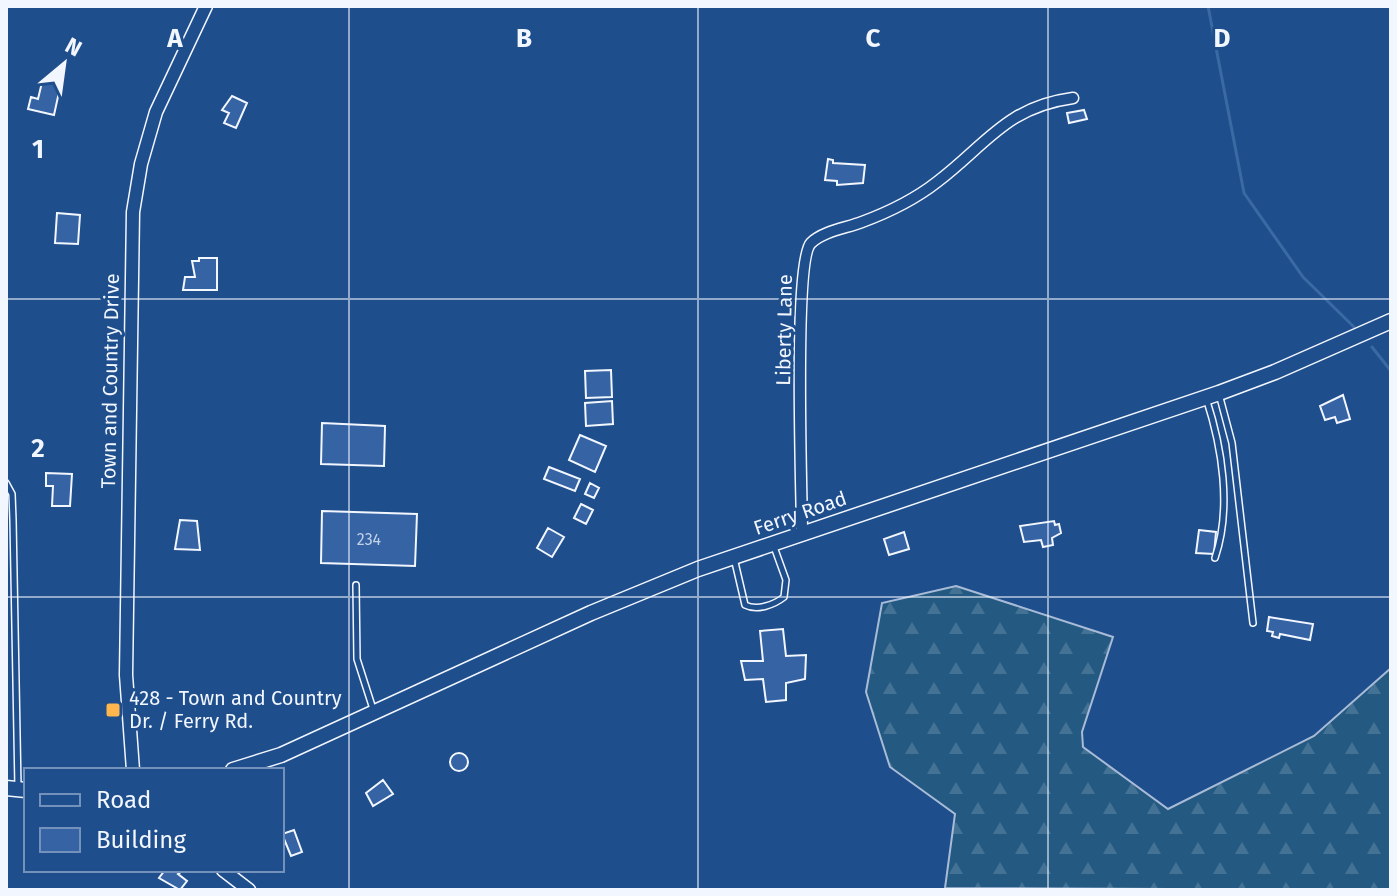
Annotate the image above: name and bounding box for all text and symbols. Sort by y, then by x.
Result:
text: A [166,23,183,54]
text: B [516,23,532,54]
text: C [866,23,881,54]
text: D [1214,23,1231,54]
north arrow [24,24,104,104]
text: N [61,32,86,62]
text: 1 [32,134,44,165]
street label: Town and Country Drive [96,273,124,489]
street label: Liberty Lane [771,274,797,386]
text: 2 [31,433,45,464]
street label: Ferry Road [750,486,850,540]
house number: 234 [357,530,382,549]
place label: 428 - Town and Country Dr. / Ferry Rd. [129,686,342,733]
marker: 428 - Town and Country Dr. / Ferry Rd. [104,701,122,719]
legend [24,768,284,872]
text: Road [96,786,151,814]
text: Building [96,826,186,854]

